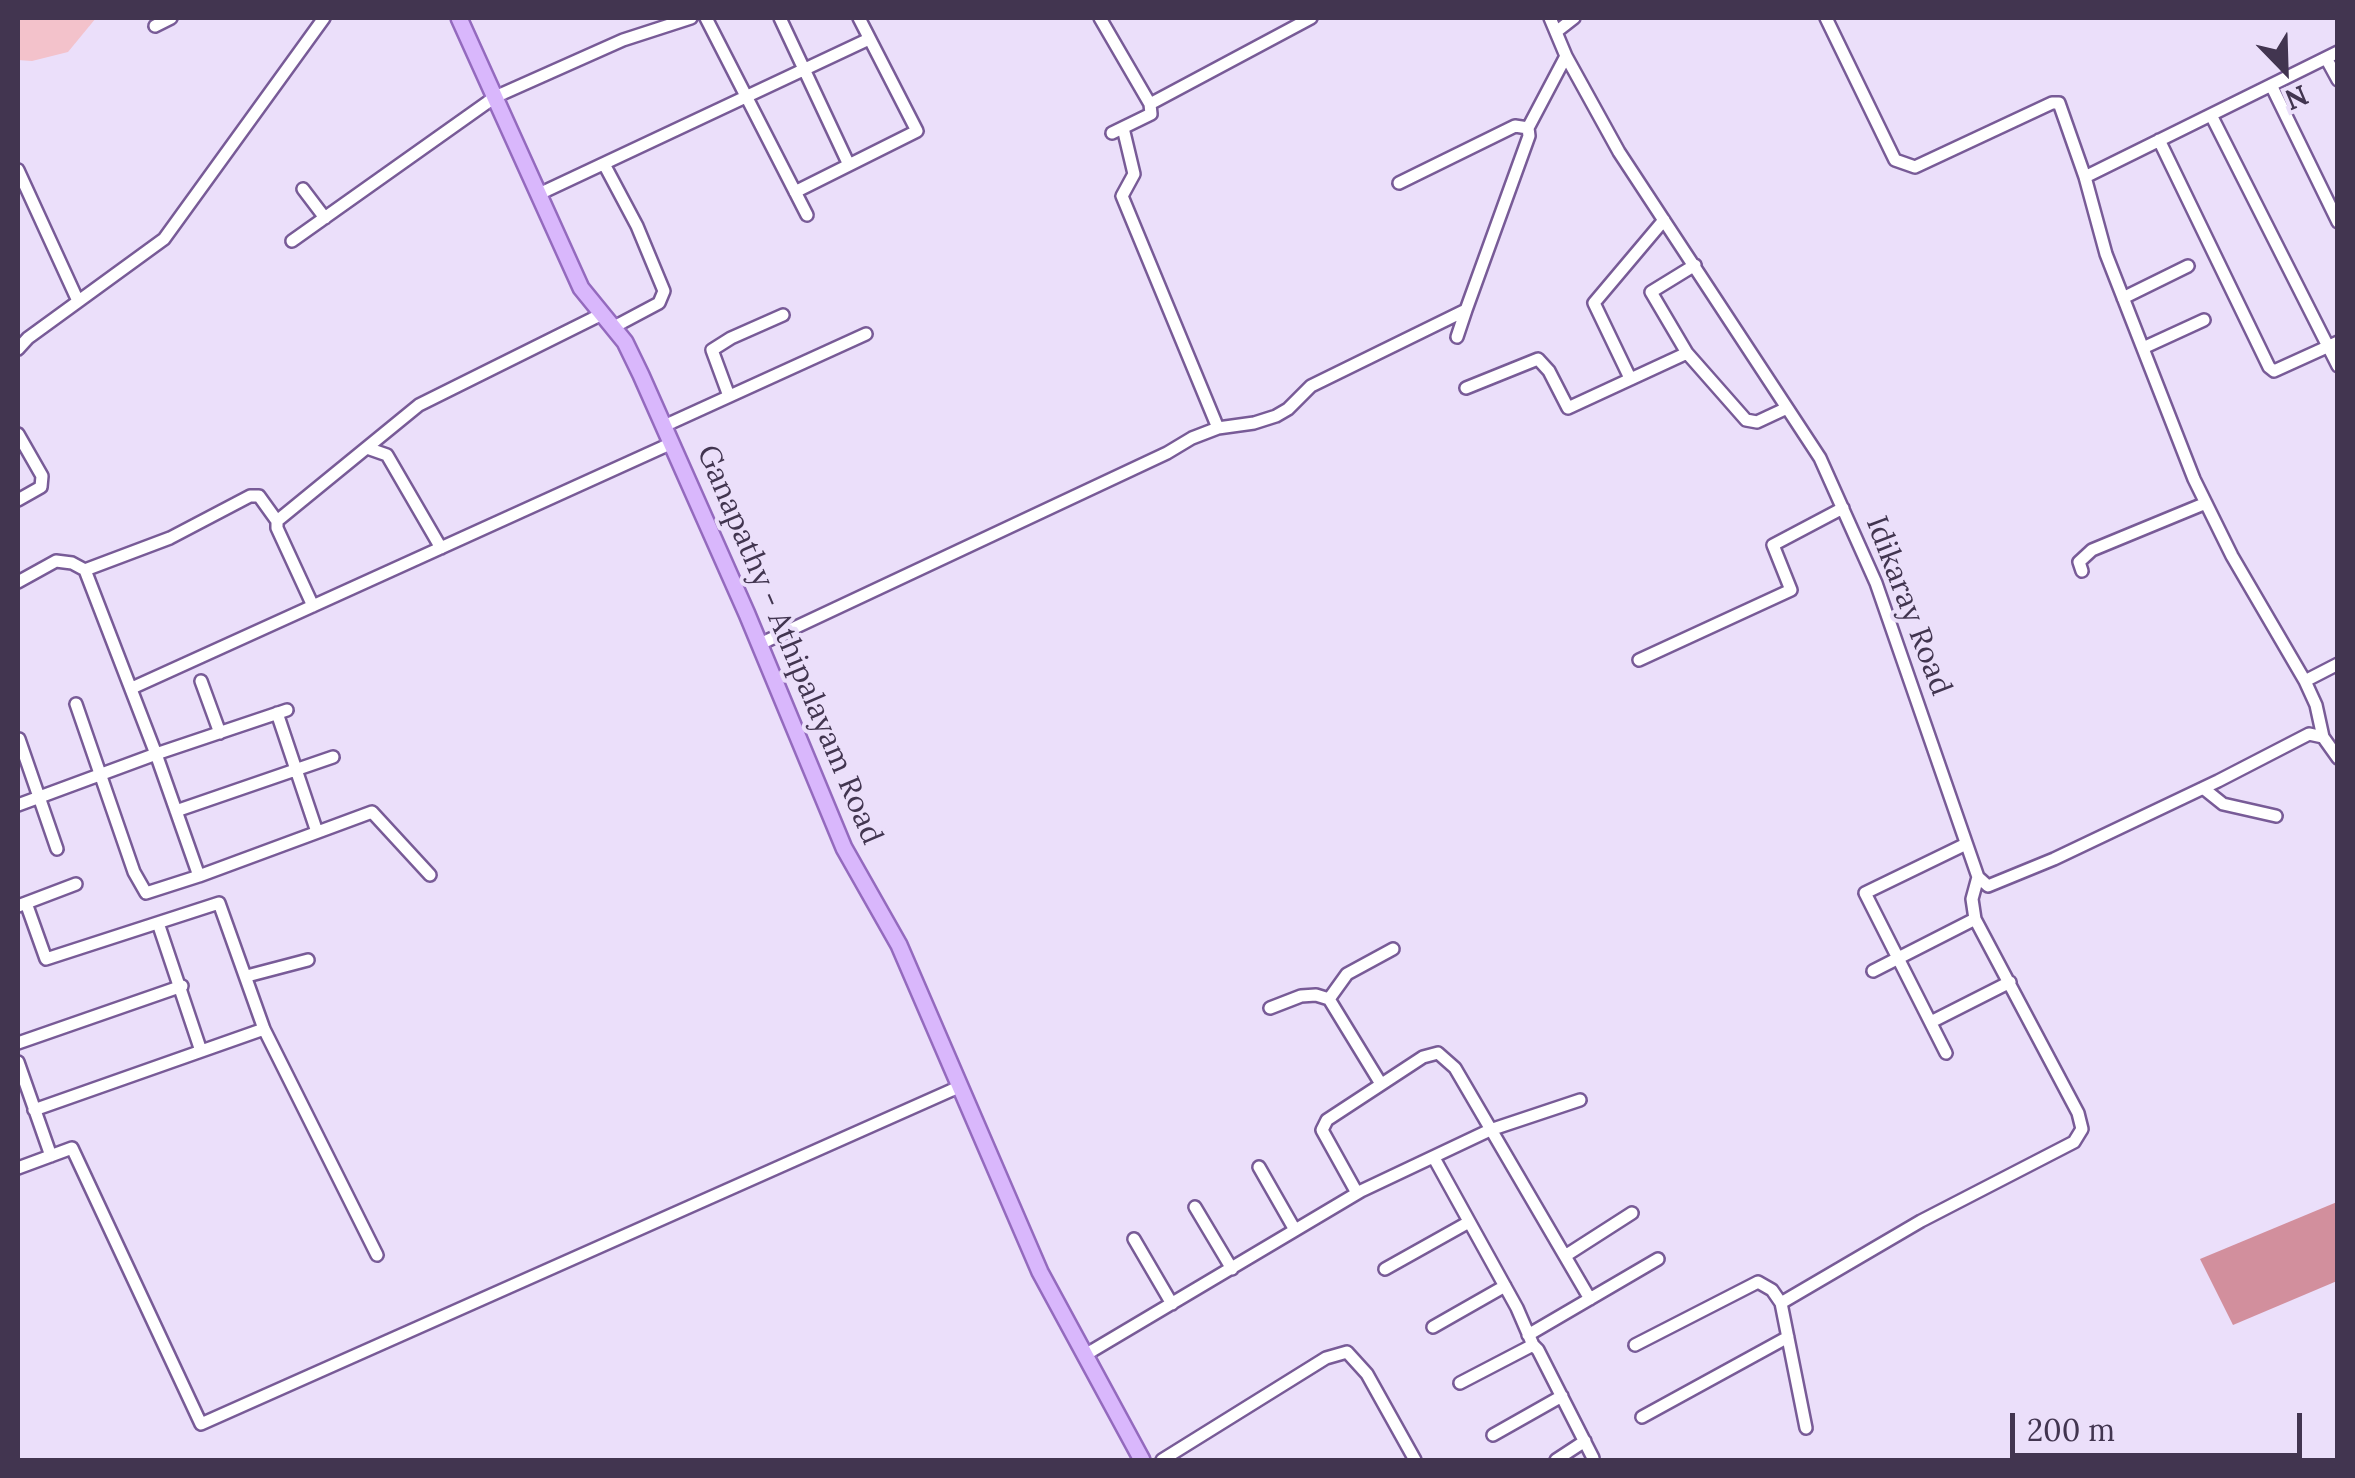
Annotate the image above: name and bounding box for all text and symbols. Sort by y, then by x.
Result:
north arrow [2235,20,2335,120]
text: N [2280,77,2314,118]
street label: Ganapathy - Athipalayam Road [688,440,890,850]
street label: Idikaray Road [1857,511,1959,701]
scale bar [2015,1393,2308,1455]
text: 200 m [2027,1411,2115,1449]

